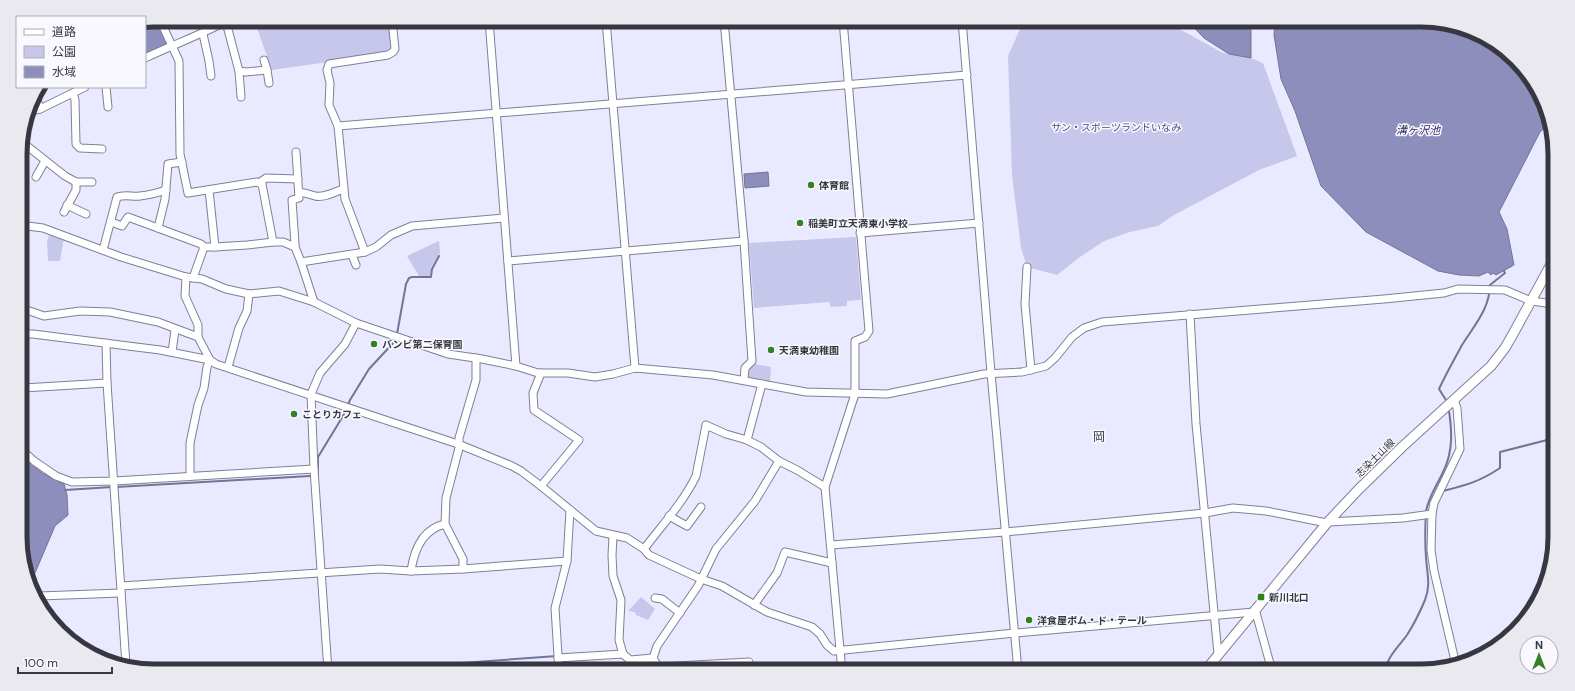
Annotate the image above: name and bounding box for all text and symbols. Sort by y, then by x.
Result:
legend [16,16,146,88]
text: 道路 [52,24,76,40]
text: 公園 [52,44,76,60]
text: 水域 [52,64,76,80]
park label: サン・スポーツランドいなみ [1051,121,1181,134]
water label: 溝ヶ沢池 [1396,123,1441,137]
place label: 体育館 [818,179,849,192]
marker: 体育館 [806,180,816,190]
place label: 稲美町立天満東小学校 [808,217,908,230]
marker: 稲美町立天満東小学校 [795,218,805,228]
place label: バンビ第二保育園 [382,338,463,351]
marker: バンビ第二保育園 [369,339,379,349]
place label: 天満東幼稚園 [779,344,839,357]
marker: 天満東幼稚園 [766,345,776,355]
place label: ことりカフェ [302,408,362,421]
marker: ことりカフェ [289,409,299,419]
district label: 岡 [1093,429,1105,445]
street label: 志染土山線 [1353,436,1397,480]
place label: 新川北口 [1269,591,1309,604]
marker: 新川北口 [1256,592,1266,602]
place label: 洋食屋ポム・ド・テール [1037,614,1147,627]
marker: 洋食屋ポム・ド・テール [1024,615,1034,625]
north arrow [1519,635,1559,675]
text: N [1535,638,1543,652]
scale bar [18,649,112,675]
text: 100 m [24,655,58,671]

